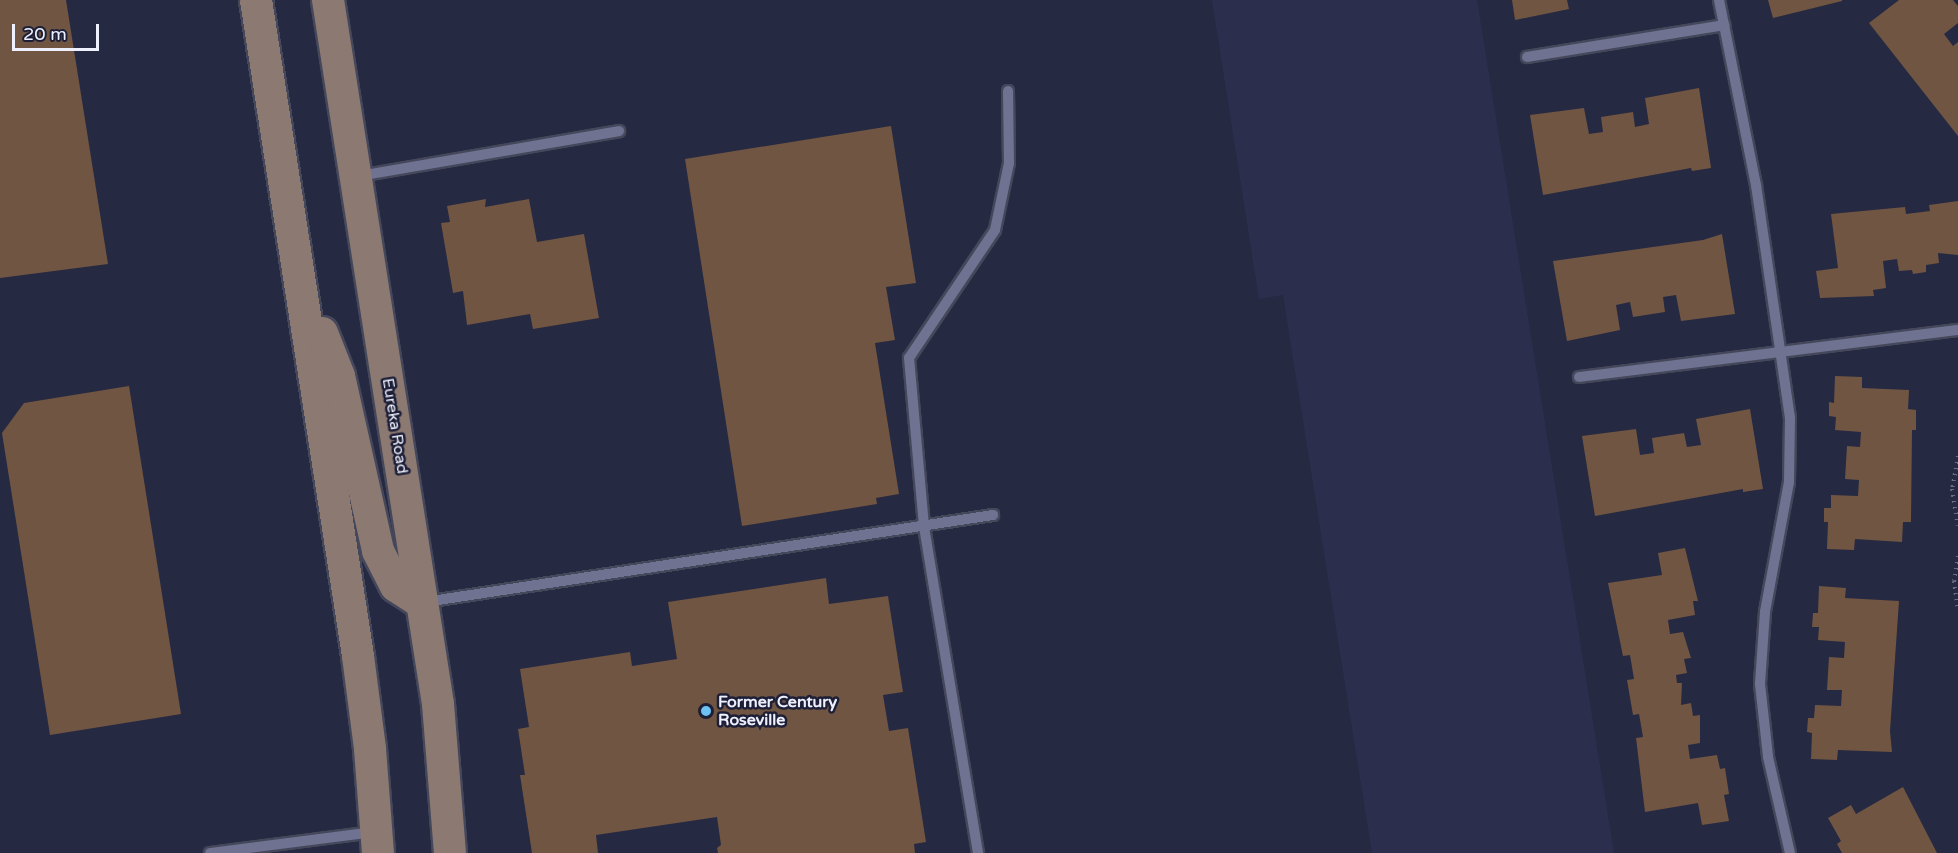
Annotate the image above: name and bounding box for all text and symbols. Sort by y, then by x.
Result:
scale bar [15,12,102,50]
text: 20 m [23,23,67,45]
street label: Eureka Road [378,377,412,475]
place label: Former Century Roseville [718,692,837,730]
marker: Former Century Roseville [699,704,713,718]

